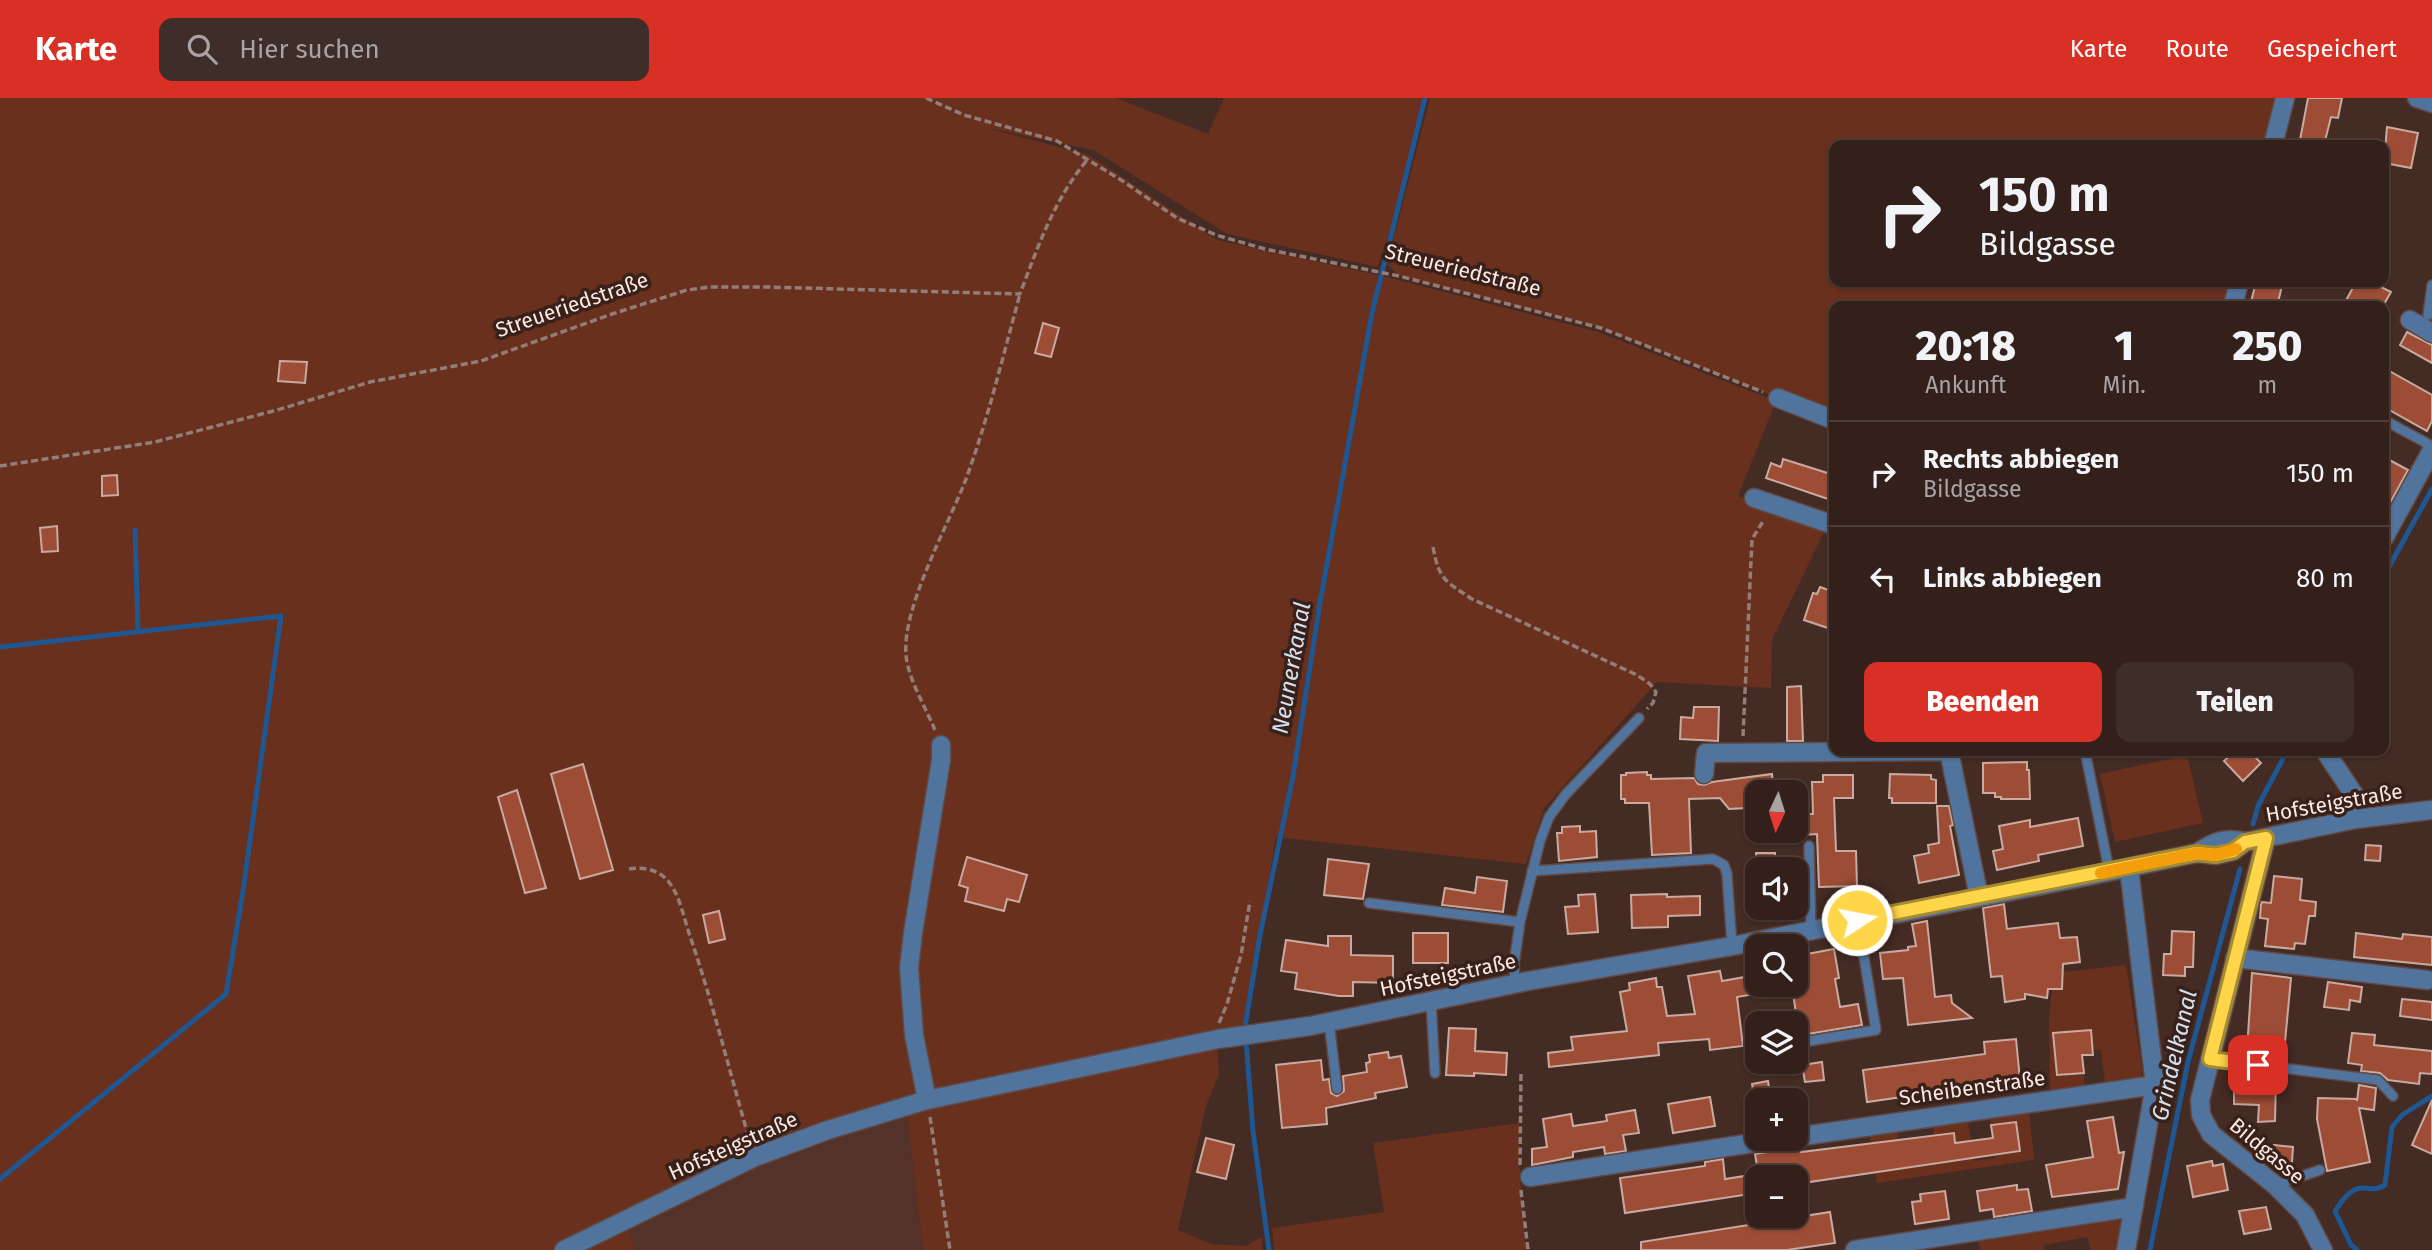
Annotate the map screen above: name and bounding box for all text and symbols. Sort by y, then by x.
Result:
search box [159,18,649,81]
text: Karte [35,29,117,69]
icon: search [183,30,221,68]
text: Hier suchen [239,34,380,65]
text: Karte [2070,35,2127,63]
text: Route [2165,35,2229,63]
text: Gespeichert [2267,35,2397,63]
text: 150 m [1979,165,2110,224]
icon: right [1864,168,1955,259]
text: Bildgasse [1979,225,2116,263]
street label: Streueriedstraße [1382,238,1544,302]
street label: Streueriedstraße [492,267,652,343]
text: 20:18 [1916,321,2016,371]
text: 1 [2114,321,2134,371]
text: 250 [2233,321,2302,371]
text: Ankunft [1925,371,2006,399]
text: Min. [2103,371,2146,399]
text: m [2258,371,2277,399]
text: Rechts abbiegen [1923,444,2119,475]
icon: right [1864,455,1902,493]
text: 150 m [2286,458,2354,489]
text: Bildgasse [1923,475,2021,503]
icon: left [1864,560,1902,598]
text: Links abbiegen [1923,563,2102,594]
text: 80 m [2296,563,2354,594]
water label: Neunerkanal [1266,600,1316,736]
button: Beenden [1864,662,2102,742]
button: Teilen [2116,662,2354,742]
street label: Hofsteigstraße [2263,778,2405,828]
north arrow [1745,780,1808,844]
map controls [1745,780,1808,1228]
button: sound [1745,857,1808,920]
position arrow [1820,883,1894,957]
button: search [1745,934,1808,997]
street label: Hofsteigstraße [1377,948,1519,1002]
water label: Grindelkanal [2145,987,2203,1123]
button: layers [1745,1011,1808,1074]
pin [2228,1035,2288,1095]
icon: arrive [2239,1046,2277,1084]
street label: Scheibenstraße [1897,1065,2047,1111]
button: + [1745,1088,1808,1151]
street label: Hofsteigstraße [664,1106,802,1186]
street label: Bildgasse [2224,1112,2310,1190]
button: − [1745,1165,1808,1228]

